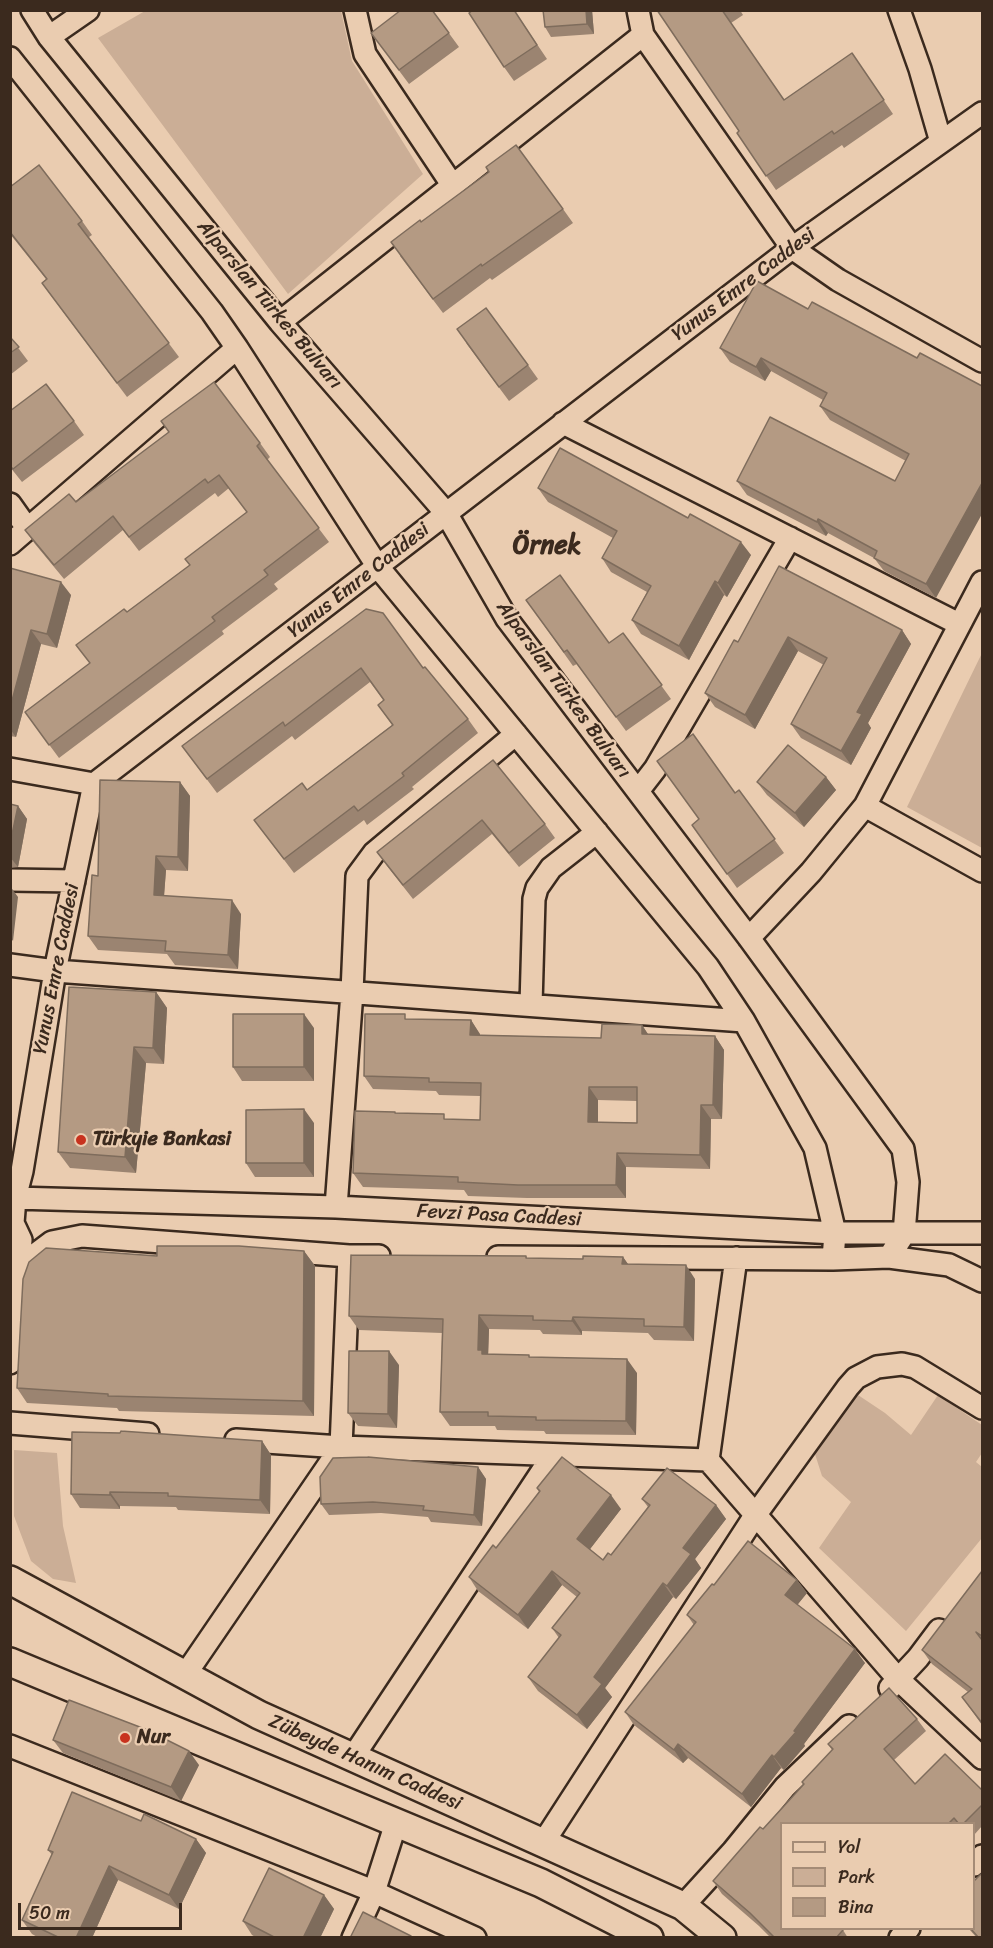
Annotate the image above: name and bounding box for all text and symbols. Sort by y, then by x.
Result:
street label: Alparslan Türkes Bulvarı [191,216,347,394]
street label: Yunus Emre Caddesi [668,223,820,347]
street label: Yunus Emre Caddesi [283,518,435,644]
district label: Örnek [513,530,581,562]
street label: Alparslan Türkes Bulvarı [491,597,635,783]
street label: Yunus Emre Caddesi [29,882,85,1056]
place label: Türkyie Bankasi [93,1128,231,1152]
marker: Türkyie Bankasi [74,1133,88,1147]
street label: Fevzi Pasa Caddesi [416,1200,582,1232]
street label: Zübeyde Hanım Caddesi [265,1710,465,1816]
place label: Nur [137,1726,170,1750]
marker: Nur [118,1731,132,1745]
legend [780,1822,975,1930]
text: Yol [838,1831,860,1863]
text: Park [838,1861,875,1893]
scale bar [21,1891,184,1929]
text: Bina [838,1891,873,1923]
text: 50 m [29,1897,70,1929]

